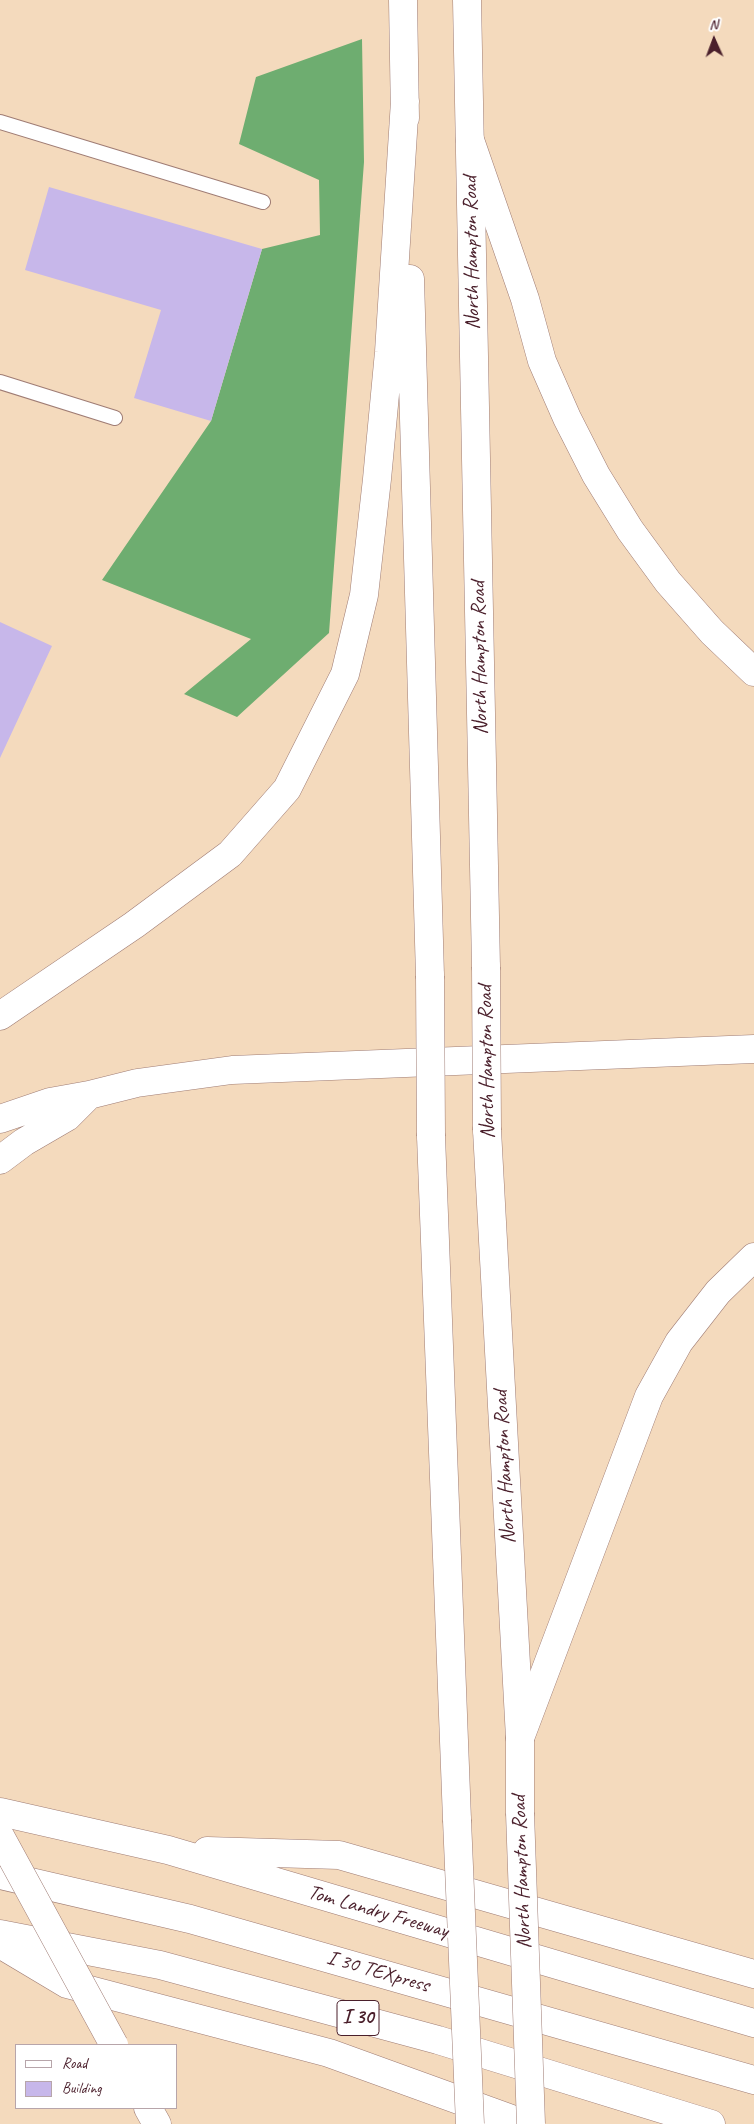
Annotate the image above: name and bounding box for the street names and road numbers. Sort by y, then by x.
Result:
street label: North Hampton Road [458,176,486,330]
street label: North Hampton Road [466,581,494,735]
street label: North Hampton Road [473,985,501,1139]
street label: North Hampton Road [488,1390,522,1544]
street label: North Hampton Road [507,1795,537,1949]
street label: Tom Landry Freeway [305,1880,451,1944]
street label: I 30 TEXpress [324,1945,432,1999]
road number: I 30 [337,2000,379,2036]

